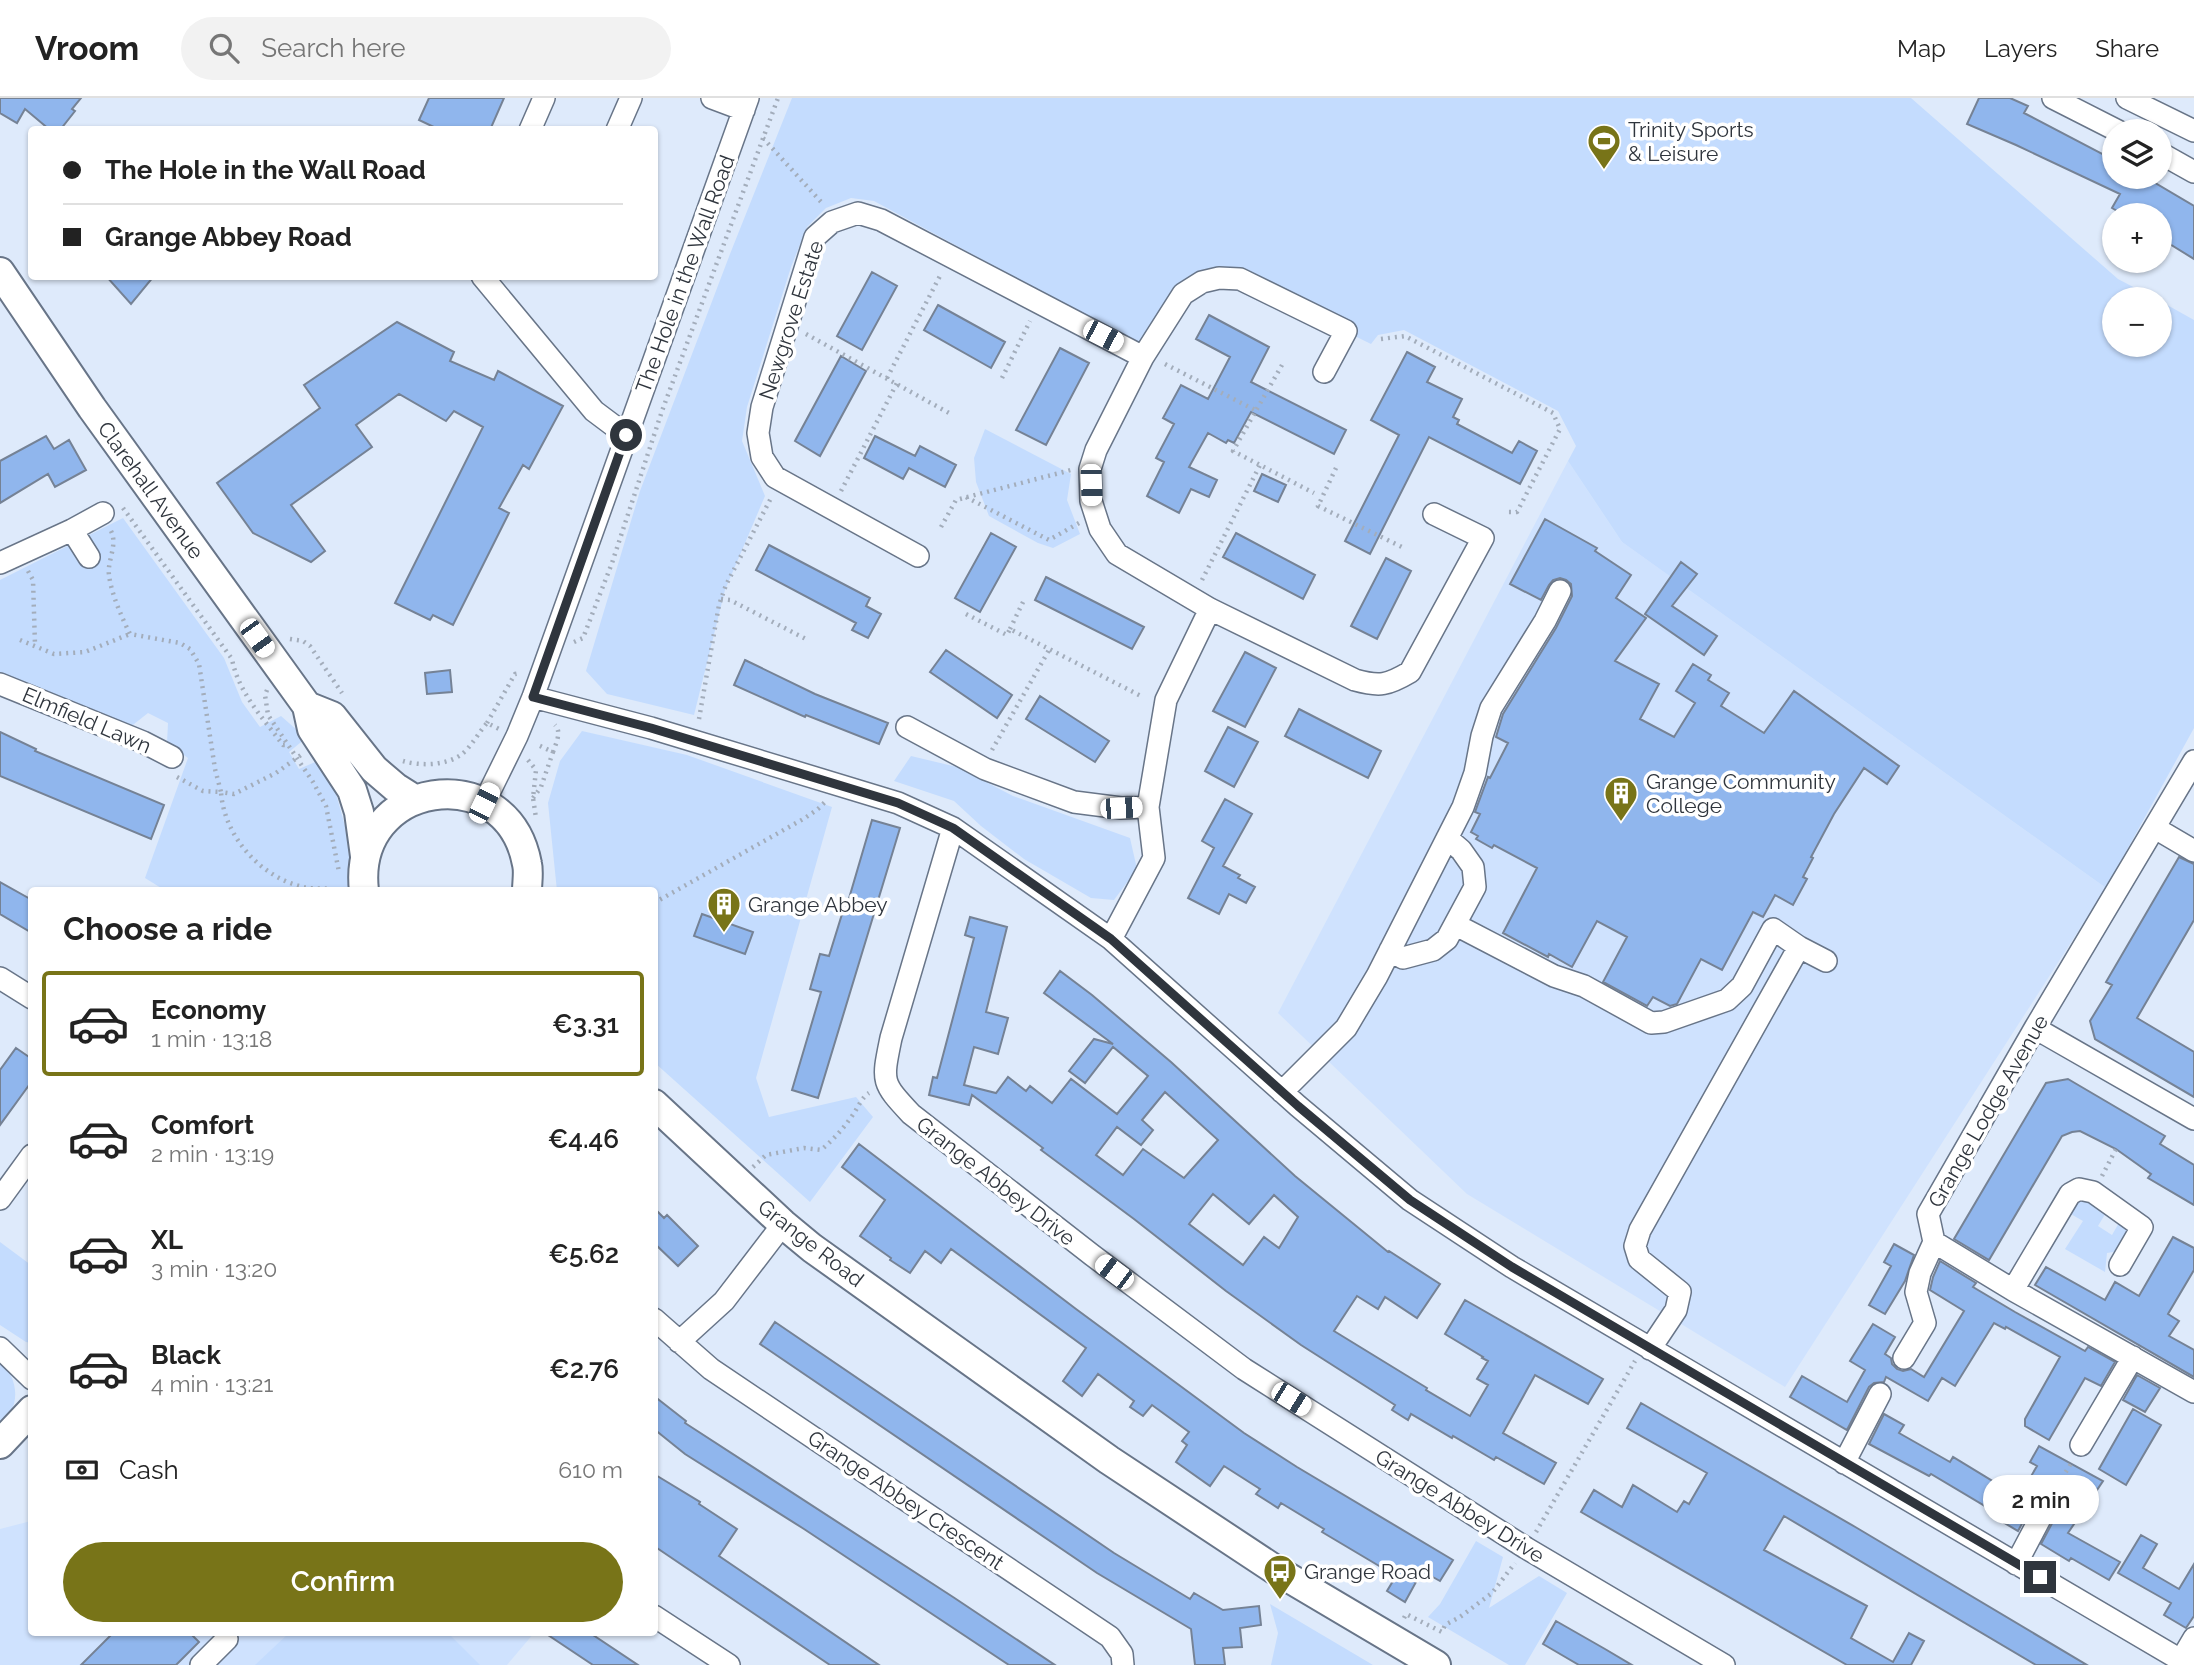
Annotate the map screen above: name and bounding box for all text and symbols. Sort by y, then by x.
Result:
search box [181,17,671,80]
text: Vroom [35,29,139,68]
icon: search [205,29,243,67]
text: Search here [261,33,406,63]
text: Map [1897,34,1946,63]
text: Layers [1984,34,2057,63]
text: Share [2095,34,2159,63]
place label: Trinity Sports & Leisure [1628,117,1754,166]
map controls [2102,119,2172,357]
button: layers [2102,119,2172,189]
sports icon: Trinity Sports & Leisure [1585,122,1623,171]
street label: The Hole in the Wall Road [630,152,740,396]
text: The Hole in the Wall Road [105,155,426,185]
button: + [2102,203,2172,273]
text: Grange Abbey Road [105,222,352,252]
street label: Newgrove Estate [753,237,829,403]
button: − [2102,287,2172,357]
car [1080,317,1127,355]
street label: Clarehall Avenue [93,416,209,564]
route start [610,419,642,451]
car [1080,464,1103,506]
car [237,615,278,661]
street label: Elmfield Lawn [19,682,155,758]
place label: Grange Community College [1646,769,1836,818]
building icon: Grange Community College [1602,774,1640,823]
car [466,780,503,826]
car [1100,796,1143,820]
building icon: Grange Abbey [705,885,743,934]
place label: Grange Abbey [748,892,888,917]
text: Choose a ride [63,910,272,947]
icon: car [67,992,130,1055]
text: Economy [151,995,266,1025]
text: €3.31 [552,1009,619,1039]
street label: Grange Lodge Avenue [1923,1010,2053,1212]
text: 1 min · 13:18 [151,1025,272,1052]
icon: car [67,1107,130,1170]
text: Comfort [151,1110,254,1140]
street label: Grange Abbey Drive [912,1111,1080,1251]
text: €4.46 [548,1124,619,1154]
text: 2 min · 13:19 [151,1140,274,1167]
street label: Grange Road [753,1194,869,1292]
icon: car [67,1222,130,1285]
text: XL [151,1225,183,1255]
text: €5.62 [548,1239,619,1269]
car [1091,1251,1138,1293]
text: 3 min · 13:20 [151,1255,277,1282]
icon: car [67,1337,130,1400]
text: Black [151,1340,221,1370]
text: €2.76 [549,1354,619,1384]
text: 4 min · 13:21 [151,1370,273,1397]
car [1268,1379,1315,1419]
street label: Grange Abbey Crescent [803,1425,1009,1575]
street label: Grange Abbey Drive [1371,1444,1549,1568]
icon: cash [63,1451,101,1489]
text: Cash [119,1455,179,1485]
text: 610 m [558,1456,623,1483]
callout: 2 min [1982,1476,2098,1524]
text: 2 min [2012,1486,2070,1513]
button: Confirm [63,1542,623,1622]
bus stop icon: Grange Road [1261,1552,1299,1601]
place label: Grange Road [1304,1559,1431,1584]
route end [2024,1561,2056,1593]

